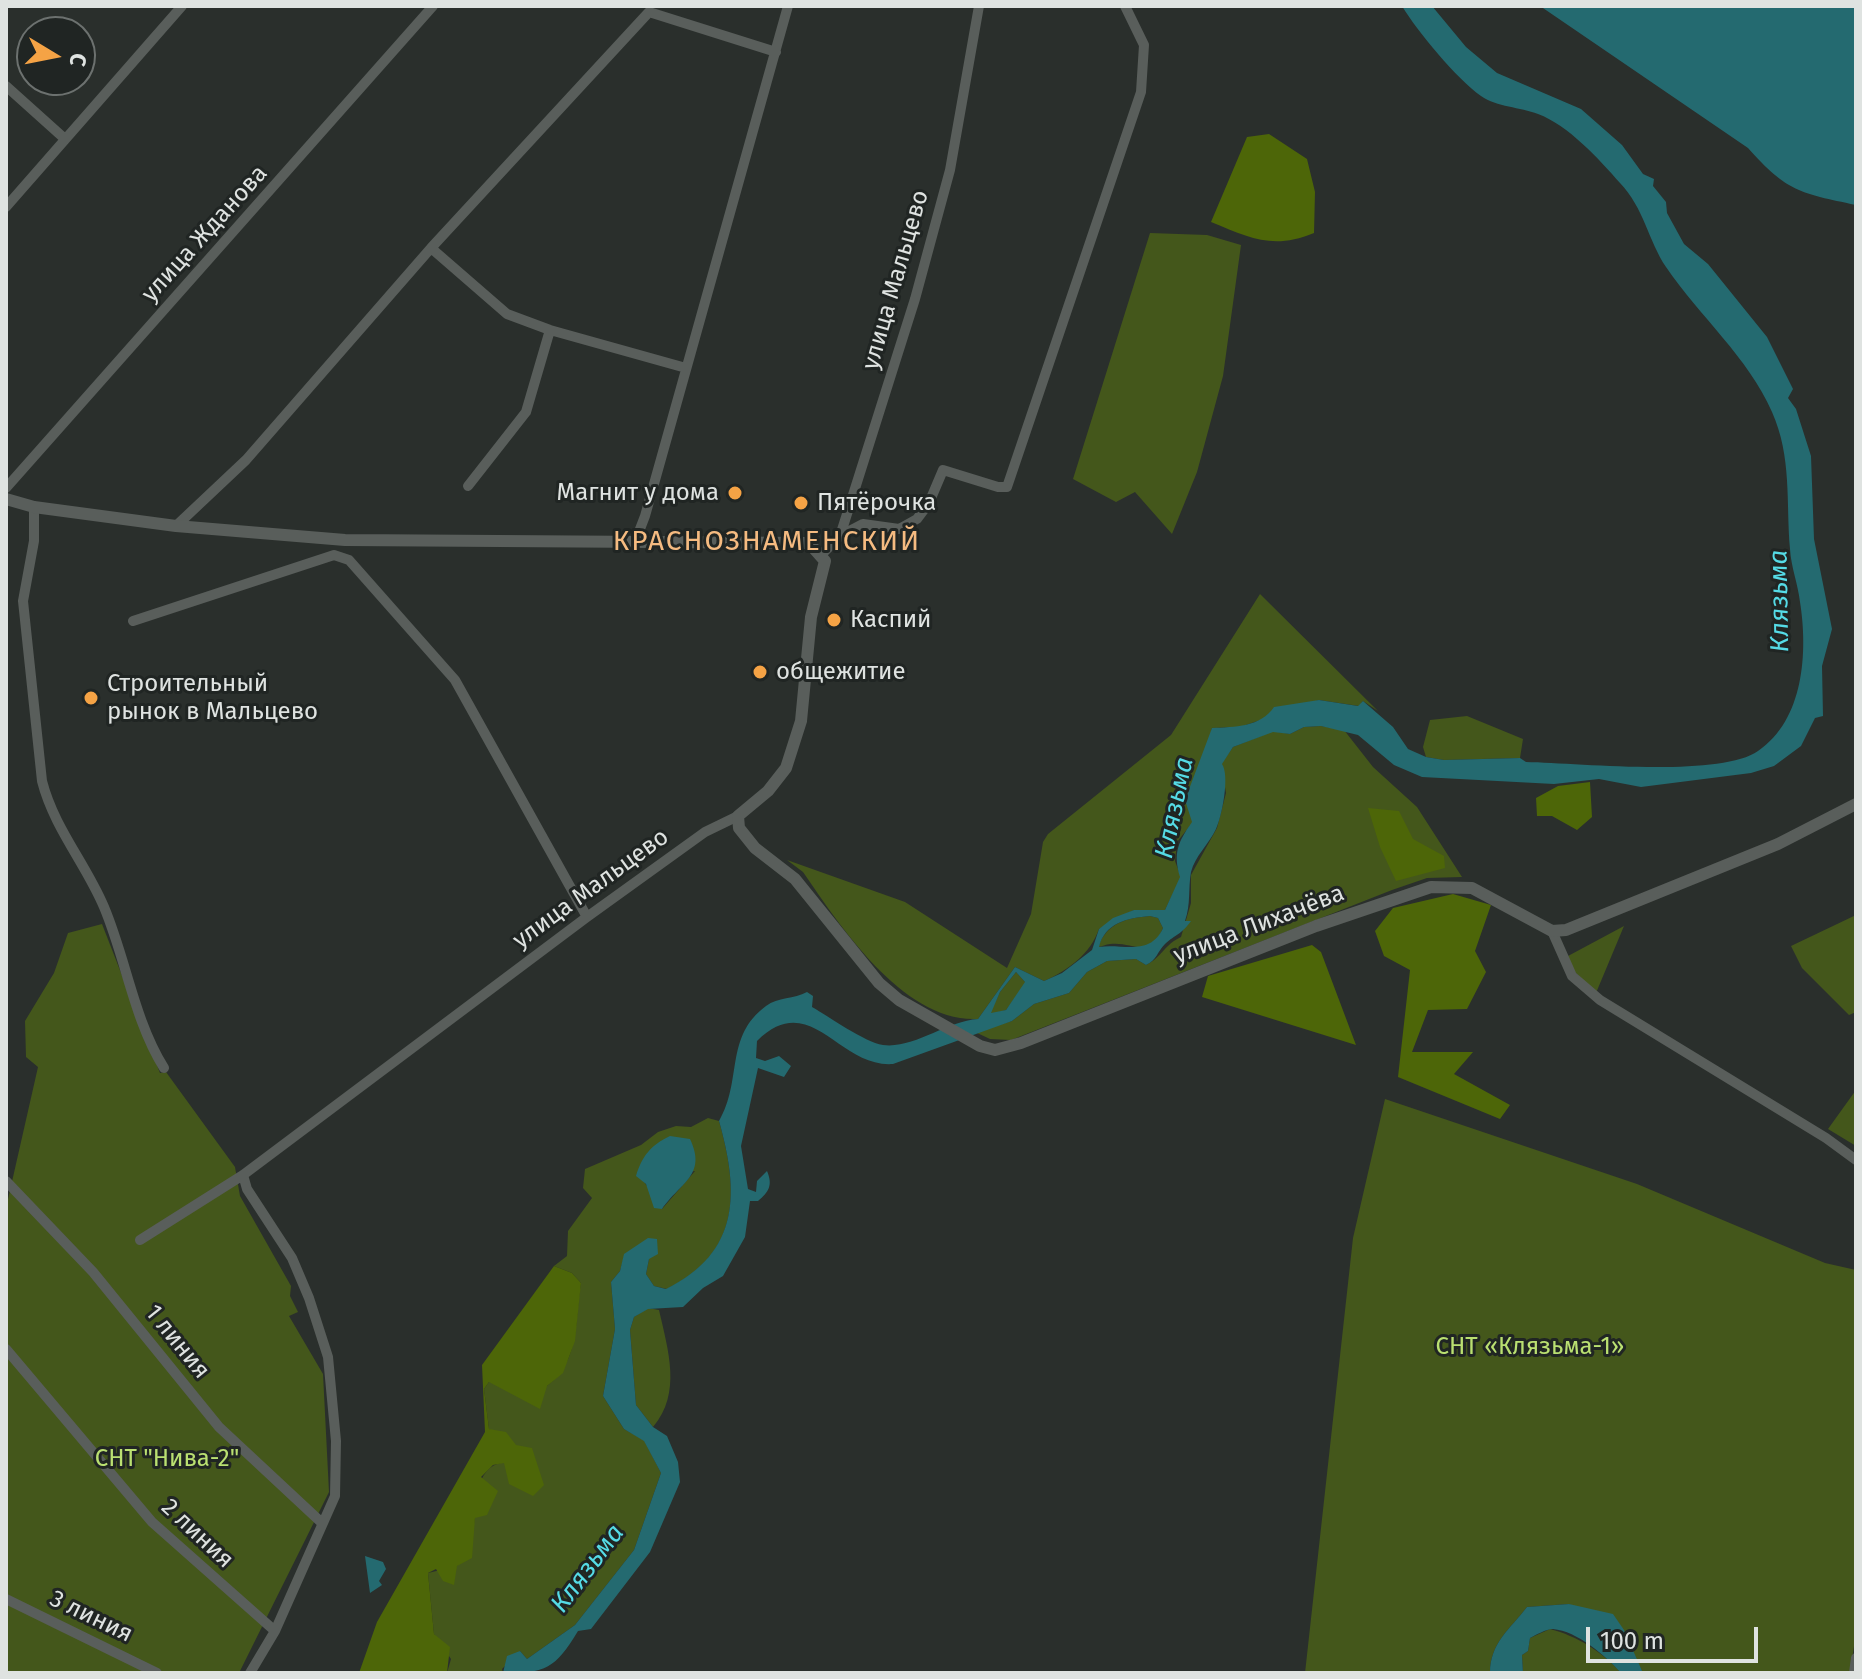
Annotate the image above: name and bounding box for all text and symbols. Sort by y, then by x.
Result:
north arrow [16,16,96,96]
text: С [64,51,93,68]
street label: улица Жданова [136,160,274,308]
street label: улица Мальцево [857,187,935,373]
place label: Магнит у дома [556,479,719,507]
marker: Магнит у дома [726,484,744,502]
place label: Пятёрочка [817,489,936,517]
marker: Пятёрочка [792,494,810,512]
district label: КРАСНОЗНАМЕНСКИЙ [613,525,921,559]
water label: Клязьма [1764,549,1796,653]
place label: Каспий [850,606,931,634]
marker: Каспий [825,611,843,629]
place label: общежитие [776,658,906,686]
marker: общежитие [751,663,769,681]
place label: Строительный рынок в Мальцево [107,670,318,726]
marker: Строительный рынок в Мальцево [82,689,100,707]
water label: Клязьма [1149,755,1201,861]
street label: улица Мальцево [508,823,674,955]
street label: улица Лихачёва [1170,879,1348,971]
street label: 1 линия [138,1299,216,1385]
park label: СНТ «Клязьма-1» [1436,1333,1624,1361]
park label: СНТ "Нива-2" [95,1445,239,1473]
street label: 2 линия [155,1493,239,1575]
water label: Клязьма [545,1519,631,1619]
street label: 3 линия [45,1585,137,1649]
scale bar [1590,1611,1762,1661]
text: 100 m [1600,1627,1664,1655]

